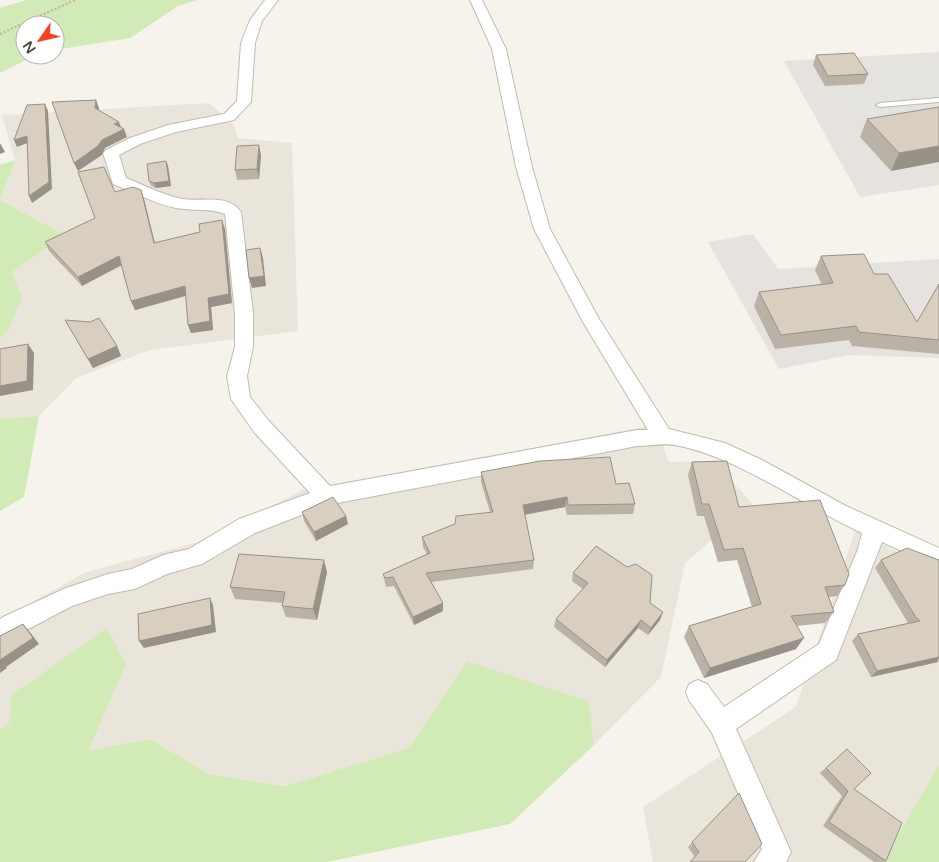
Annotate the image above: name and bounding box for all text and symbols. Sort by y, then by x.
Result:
north arrow [15,15,65,65]
text: N [19,38,40,56]

